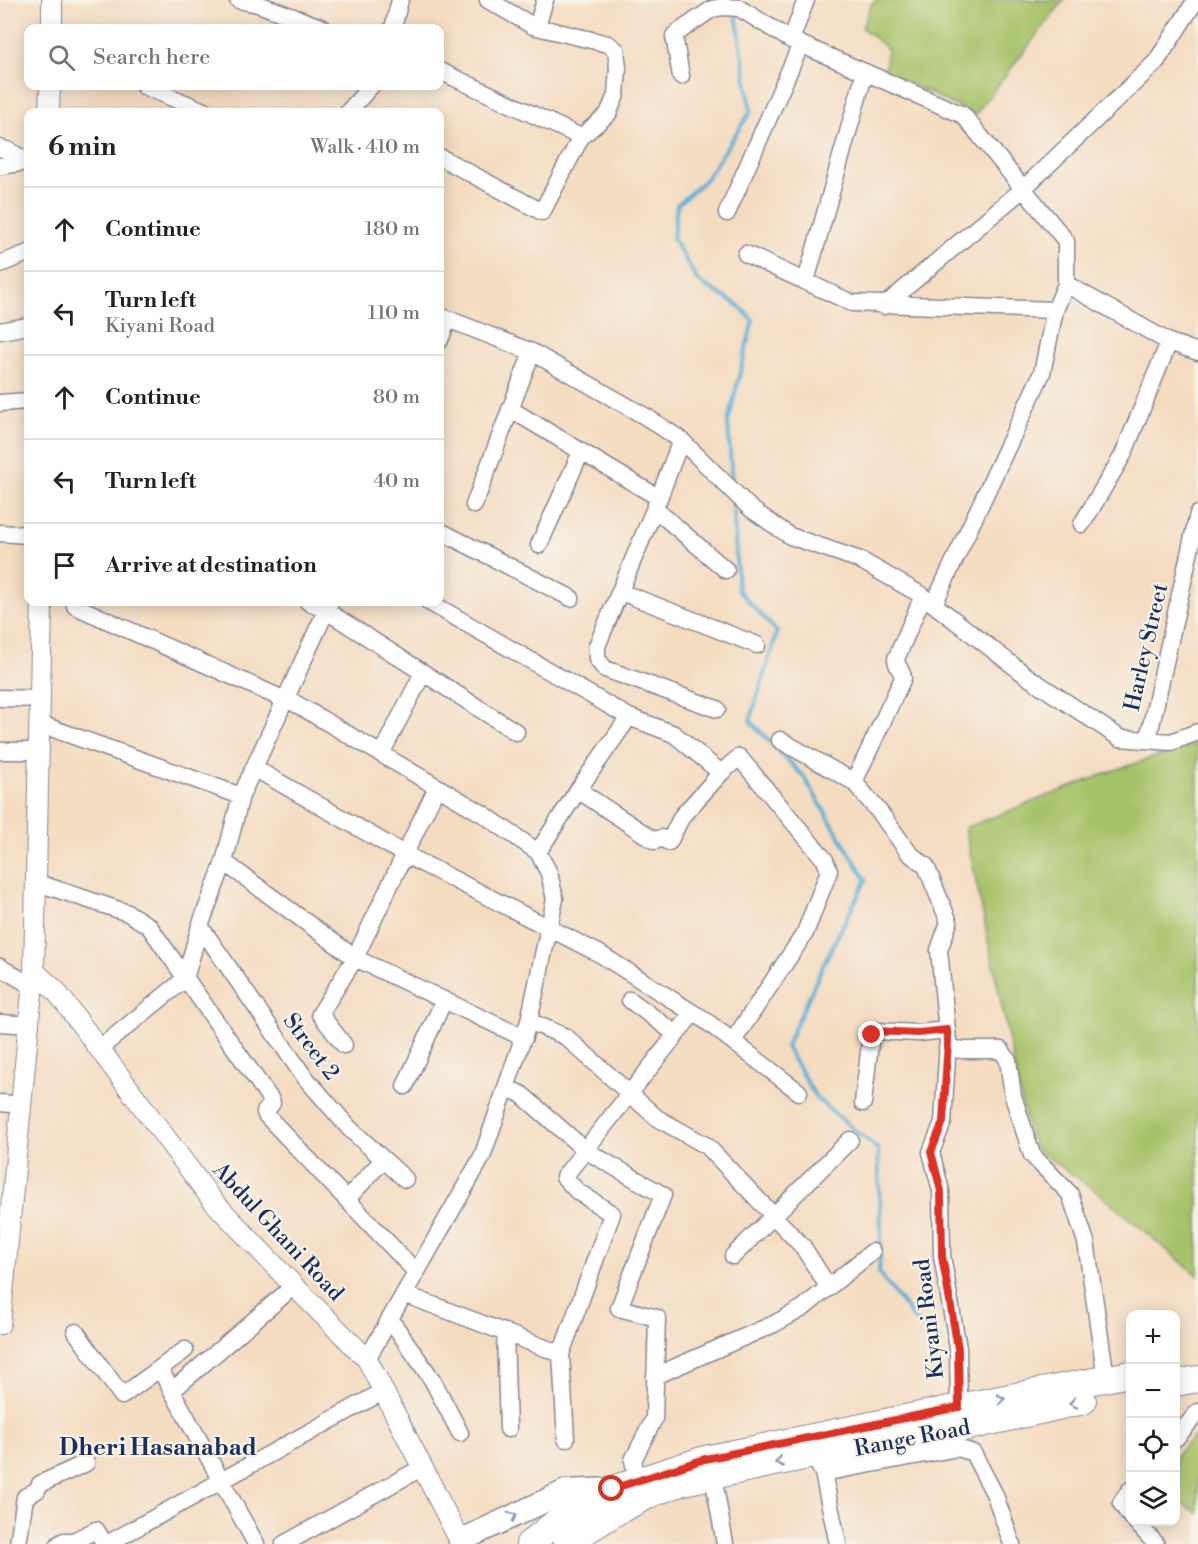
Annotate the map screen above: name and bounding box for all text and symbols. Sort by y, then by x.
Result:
search box [24,24,444,90]
icon: search [45,41,78,74]
text: Search here [93,44,210,71]
text: 6 min [48,131,116,163]
text: Walk · 410 m [310,135,420,160]
icon: ahead [48,213,81,246]
text: Continue [105,216,201,243]
text: 180 m [365,217,420,242]
text: Turn left [105,287,196,314]
icon: left [48,297,81,330]
text: 110 m [368,301,420,326]
text: Kiyani Road [105,314,215,339]
icon: ahead [48,381,81,414]
text: Continue [105,384,201,411]
text: 80 m [373,385,420,410]
icon: left [48,465,81,498]
text: Turn left [105,468,196,495]
text: 40 m [373,469,420,494]
icon: arrive [48,549,81,582]
text: Arrive at destination [105,552,317,579]
street label: Harley Street [1119,581,1174,714]
street label: Street 2 [277,1008,345,1086]
route end [858,1021,884,1047]
street label: Abdul Ghani Road [206,1156,349,1307]
street label: Kiyani Road [909,1257,950,1380]
map controls [1126,1310,1180,1526]
button: + [1126,1310,1180,1364]
button: − [1126,1364,1180,1418]
one-way arrow [996,1393,1006,1406]
one-way arrow [1068,1396,1078,1408]
street label: Range Road [852,1414,973,1463]
button: locate [1126,1418,1180,1472]
district label: Dheri Hasanabad [59,1433,257,1463]
one-way arrow [774,1455,784,1468]
button: layers [1126,1472,1180,1526]
route start [598,1475,624,1501]
one-way arrow [507,1512,518,1524]

